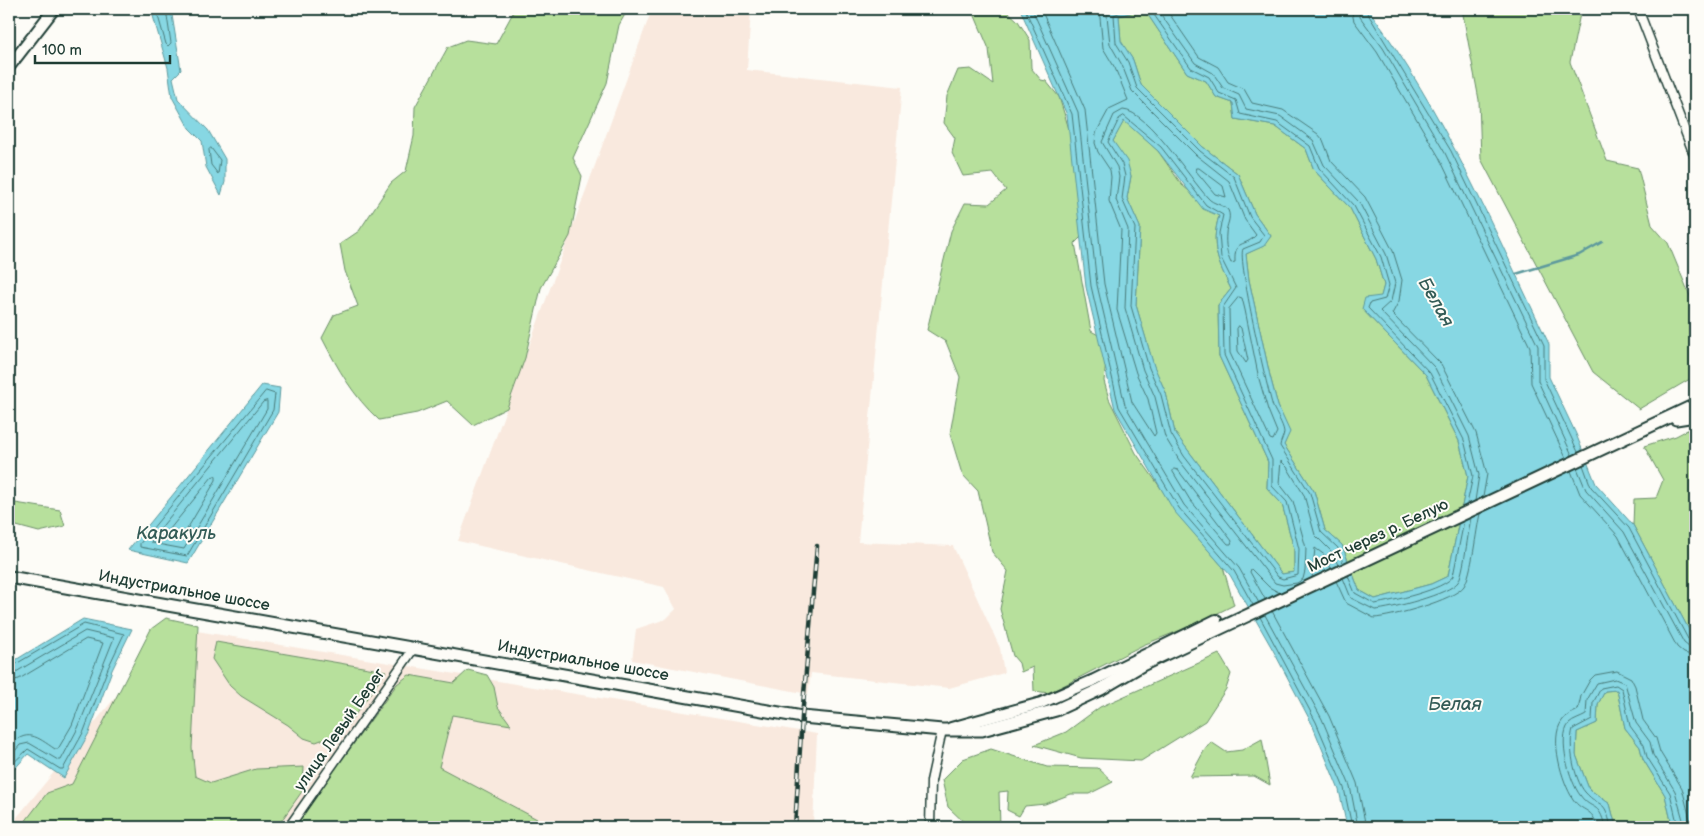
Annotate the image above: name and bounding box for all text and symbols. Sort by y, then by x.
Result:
scale bar [35,32,170,64]
text: 100 m [42,41,82,60]
water label: Белая [1414,274,1458,330]
street label: Мост через р. Белую [1304,495,1452,577]
water label: Каракуль [136,523,216,544]
street label: Индустриальное шоссе [97,567,271,615]
street label: Индустриальное шоссе [496,637,670,685]
street label: улица Левый Берег [291,665,389,795]
water label: Белая [1428,694,1482,715]

